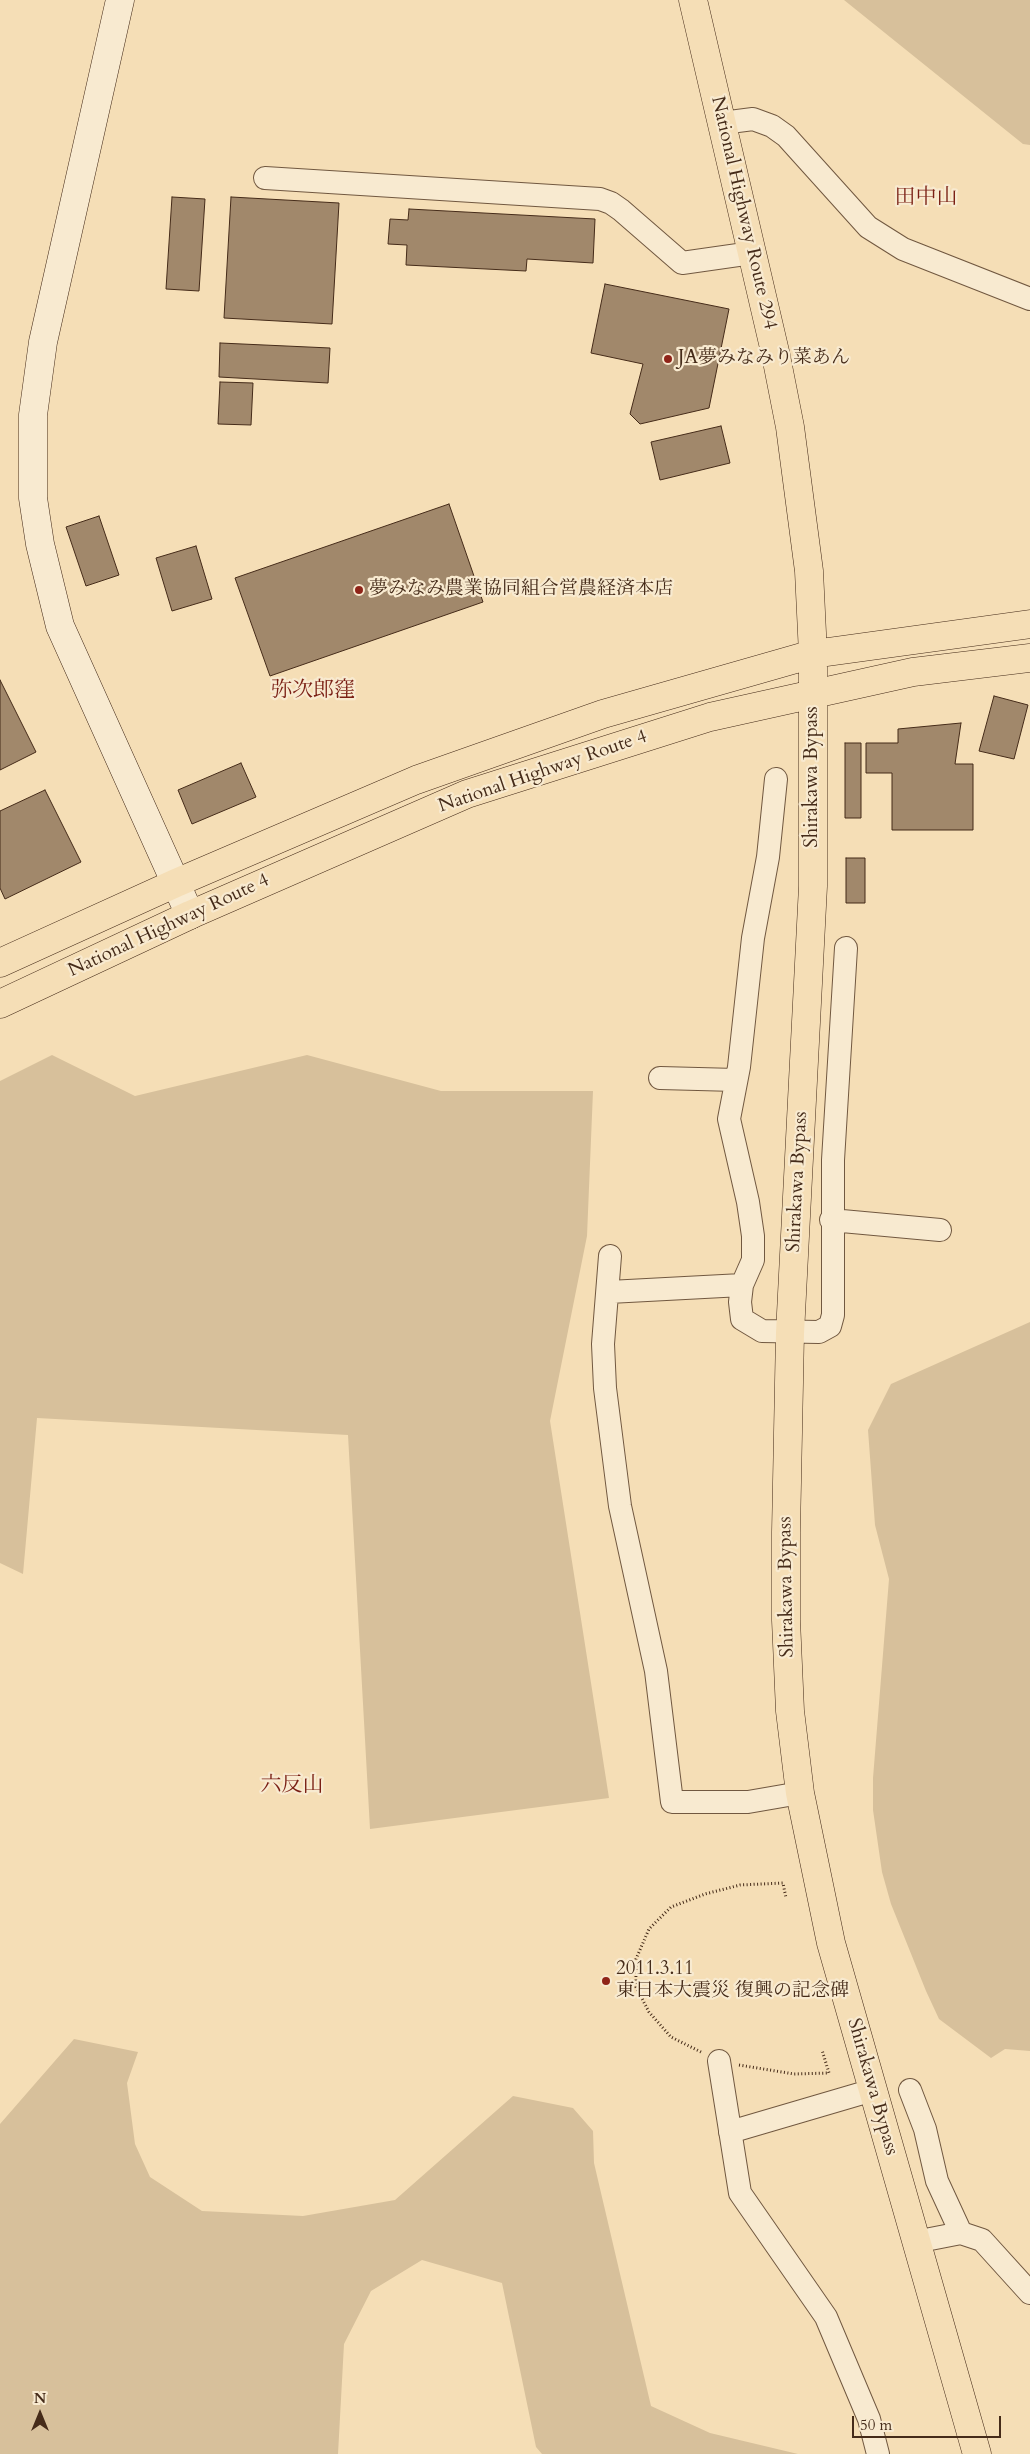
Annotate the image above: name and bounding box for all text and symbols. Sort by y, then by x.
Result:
street label: National Highway Route 294 [705,94,781,332]
district label: 田中山 [895,185,957,211]
place label: JA夢みなみり菜あん [678,348,850,370]
marker: JA夢みなみり菜あん [662,353,674,365]
place label: 夢みなみ農業協同組合営農経済本店 [369,579,673,601]
marker: 夢みなみ農業協同組合営農経済本店 [353,584,365,596]
district label: 弥次郎窪 [271,678,355,704]
street label: Shirakawa Bypass [802,706,824,848]
street label: National Highway Route 4 [436,726,650,818]
street label: National Highway Route 4 [65,869,273,983]
street label: Shirakawa Bypass [783,1111,813,1253]
street label: Shirakawa Bypass [774,1516,800,1658]
district label: 六反山 [261,1773,323,1799]
place label: 2011.3.11 東日本大震災 復興の記念碑 [616,1959,849,2003]
marker: 2011.3.11 東日本大震災 復興の記念碑 [600,1975,612,1987]
street label: Shirakawa Bypass [842,2016,902,2158]
north arrow [15,2389,65,2439]
text: N [34,2389,46,2408]
scale bar [855,2406,1004,2438]
text: 50 m [860,2415,892,2435]

